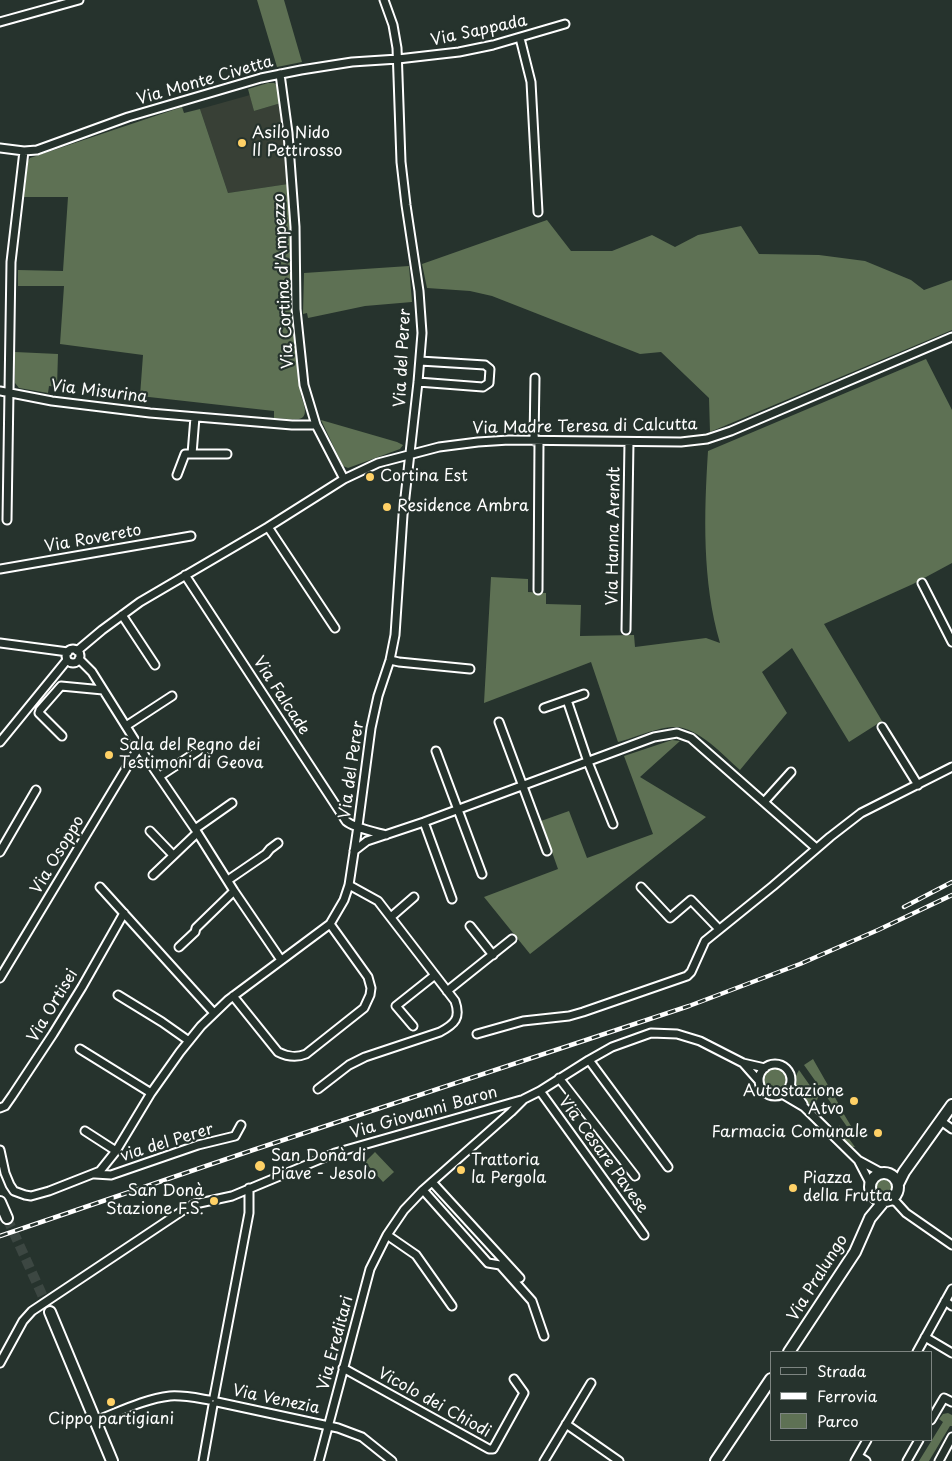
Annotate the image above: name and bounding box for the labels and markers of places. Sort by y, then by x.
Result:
place label: Asilo Nido Il Pettirosso [252,124,342,162]
marker: Asilo Nido Il Pettirosso [236,137,248,149]
place label: Cortina Est [380,467,468,487]
marker: Cortina Est [364,471,376,483]
place label: Residence Ambra [397,497,529,517]
marker: Residence Ambra [381,501,393,513]
place label: Sala del Regno dei Testimoni di Geova [119,736,264,774]
marker: Sala del Regno dei Testimoni di Geova [103,749,115,761]
place label: Autostazione Atvo [743,1082,844,1120]
marker: Autostazione Atvo [848,1095,860,1107]
place label: Farmacia Comunale [712,1123,868,1143]
marker: Farmacia Comunale [872,1127,884,1139]
place label: San Donà di Piave - Jesolo [271,1147,376,1185]
place label: Trattoria la Pergola [471,1151,546,1189]
marker: San Donà di Piave - Jesolo [253,1159,267,1173]
marker: Trattoria la Pergola [455,1164,467,1176]
place label: Piazza della Frutta [803,1169,892,1207]
place label: San Donà Stazione F.S. [106,1182,204,1220]
marker: Piazza della Frutta [787,1182,799,1194]
marker: San Donà Stazione F.S. [208,1195,220,1207]
marker: Cippo partigiani [105,1396,117,1408]
place label: Cippo partigiani [48,1410,174,1430]

